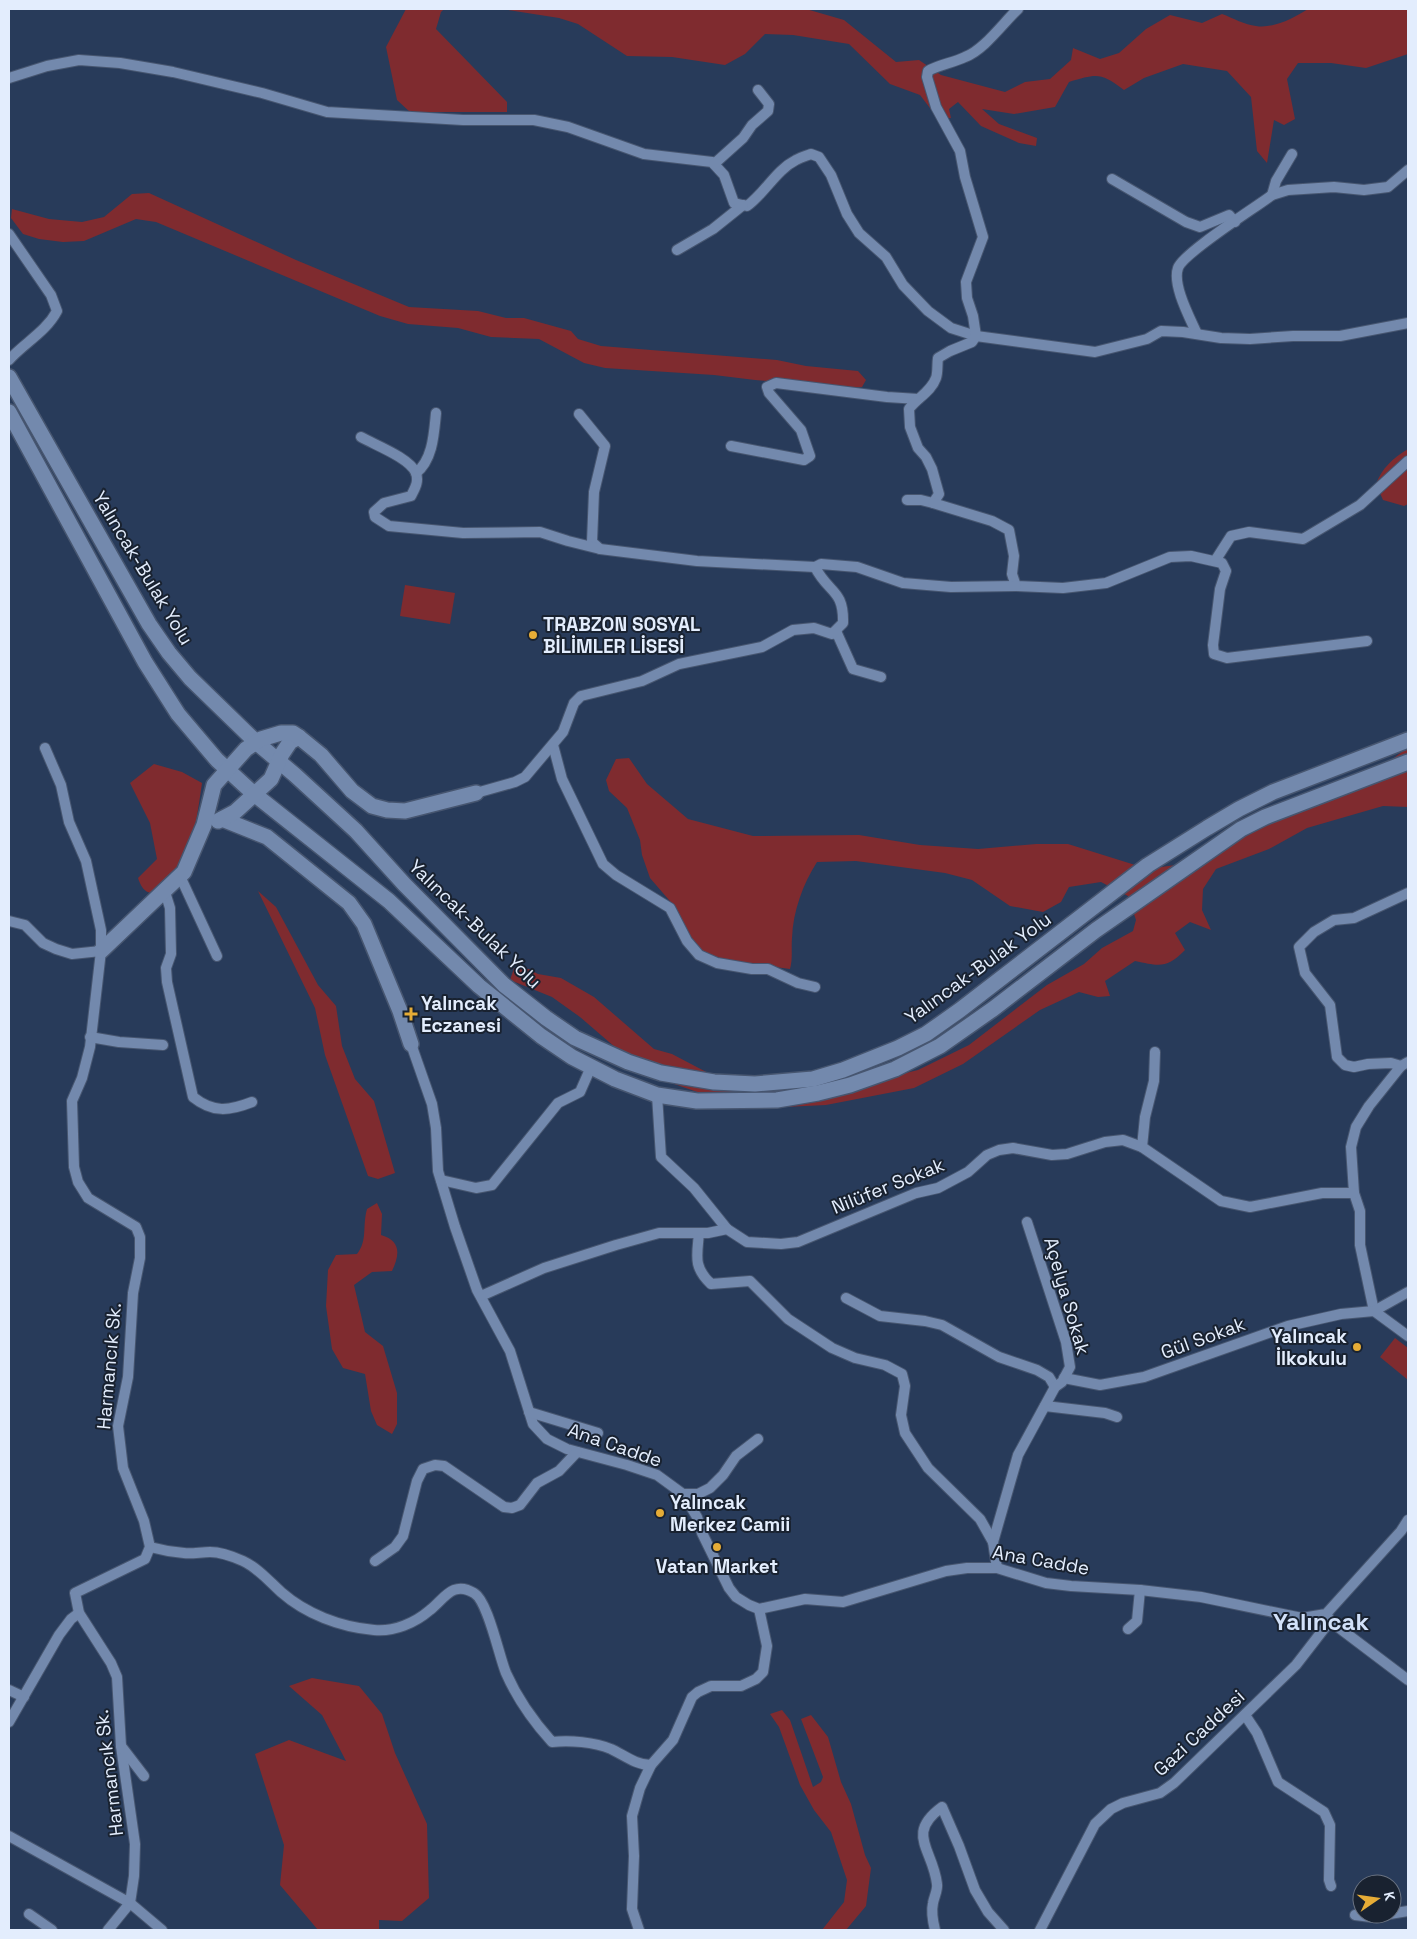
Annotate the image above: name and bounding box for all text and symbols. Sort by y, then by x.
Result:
street label: Yalıncak-Bulak Yolu [87,487,199,649]
place label: TRABZON SOSYAL BİLİMLER LİSESİ [543,612,700,659]
marker: TRABZON SOSYAL BİLİMLER LİSESİ [527,629,539,641]
street label: Yalıncak-Bulak Yolu [403,854,547,994]
street label: Yalıncak-Bulak Yolu [900,906,1056,1030]
place label: Yalıncak Eczanesi [421,991,501,1038]
marker: Yalıncak Eczanesi [405,1008,417,1020]
street label: Nilüfer Sokak [828,1152,948,1220]
street label: Açelya Sokak [1038,1234,1096,1358]
street label: Harmancık Sk. [91,1302,127,1430]
street label: Gül Sokak [1157,1311,1249,1365]
place label: Yalıncak İlkokulu [1271,1324,1347,1371]
marker: Yalıncak İlkokulu [1351,1341,1363,1353]
street label: Ana Cadde [565,1417,665,1473]
place label: Yalıncak Merkez Camii [670,1490,790,1537]
marker: Yalıncak Merkez Camii [654,1507,666,1519]
street label: Ana Cadde [991,1539,1091,1581]
marker: Vatan Market [711,1541,723,1553]
place label: Vatan Market [656,1554,778,1579]
district label: Yalıncak [1273,1606,1369,1637]
street label: Gazi Caddesi [1148,1684,1250,1782]
street label: Harmancık Sk. [89,1708,129,1838]
north arrow [1352,1874,1402,1924]
text: K [1380,1890,1399,1903]

